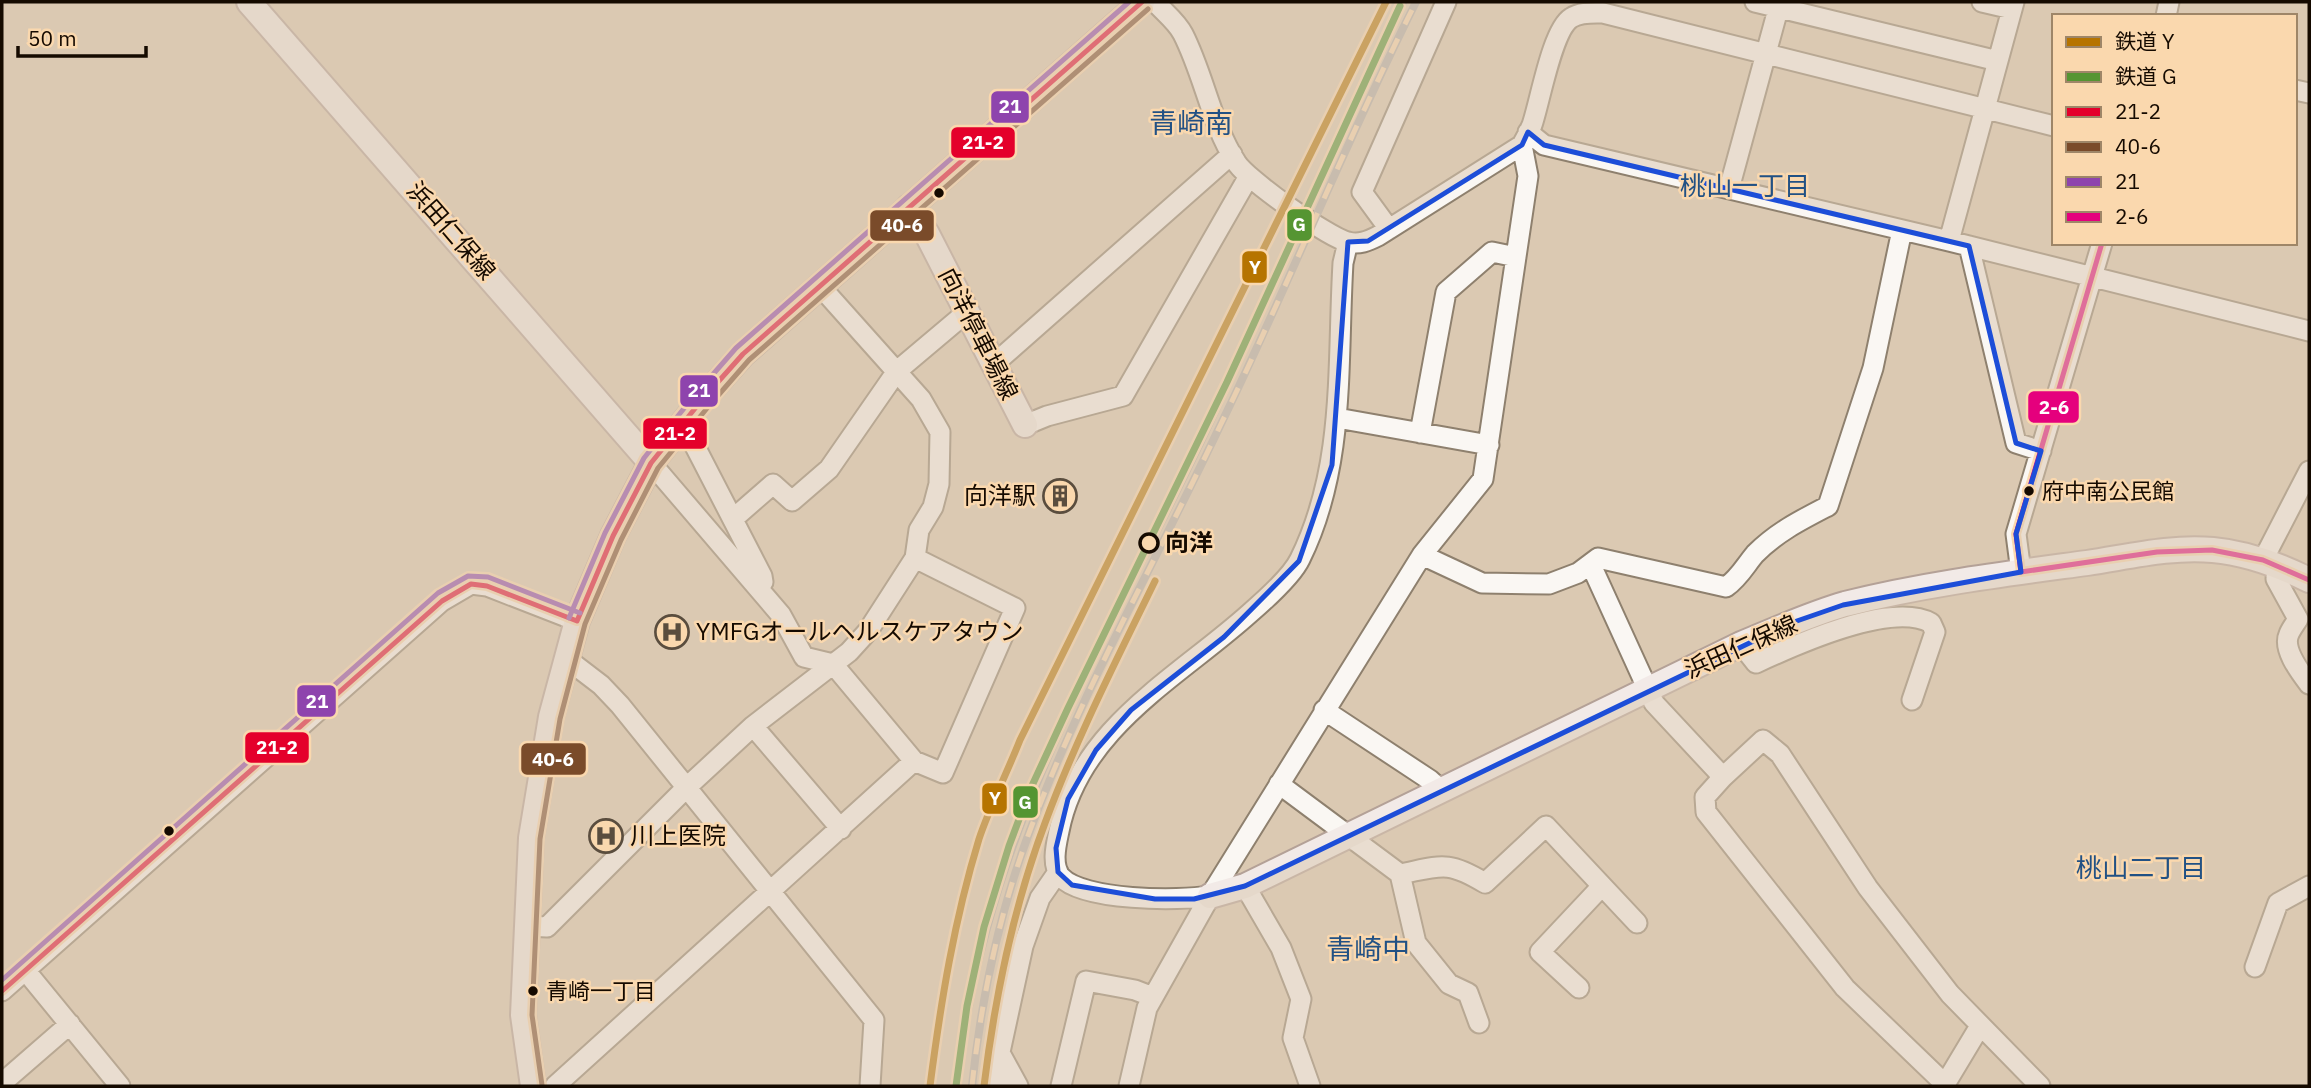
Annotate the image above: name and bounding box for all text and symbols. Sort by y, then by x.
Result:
scale bar [18,14,145,58]
legend [2052,14,2297,245]
text: 50 m [28,24,77,52]
text: 鉄道 Y [2115,27,2175,55]
text: 鉄道 G [2115,62,2177,90]
line badge: 21 [990,90,1030,124]
text: 21 [999,94,1022,118]
text: 21-2 [2115,97,2161,125]
district label: 青崎南 [1149,104,1233,141]
line badge: 21-2 [950,126,1016,159]
text: 21-2 [962,130,1004,154]
text: 40-6 [2115,132,2161,160]
text: 21 [2115,167,2140,195]
district label: 桃山一丁目 [1680,168,1810,202]
street label: 浜田仁保線 [400,175,503,286]
unlabelled marker [932,186,946,200]
text: 2-6 [2115,202,2149,230]
line badge: G [1286,208,1313,242]
line badge: 40-6 [869,209,935,242]
text: G [1292,212,1306,236]
text: 40-6 [881,213,923,237]
line badge: Y [1241,250,1268,284]
text: Y [1249,255,1262,279]
street label: 向洋停車場線 [932,262,1026,405]
line badge: 21 [679,374,719,408]
text: 21 [688,378,711,402]
line badge: 2-6 [2027,390,2080,424]
text: 2-6 [2039,395,2069,419]
line badge: 21-2 [642,417,708,450]
text: 21-2 [654,421,696,445]
place label: 府中南公民館 [2042,476,2174,505]
building icon: 向洋駅 [1041,477,1079,515]
place label: 向洋駅 [964,479,1036,511]
marker: 府中南公民館 [2022,484,2036,498]
place label: 向洋 [1165,526,1213,558]
marker: 向洋 [1139,533,1159,553]
street label: 浜田仁保線 [1679,607,1802,685]
hospital icon: YMFGオールヘルスケアタウン [653,613,691,651]
place label: YMFGオールヘルスケアタウン [696,615,1023,647]
line badge: 21 [296,684,337,718]
text: 21 [306,689,329,713]
line badge: 21-2 [244,731,310,764]
text: 21-2 [256,735,298,759]
line badge: 40-6 [520,742,587,776]
text: 40-6 [532,747,574,771]
line badge: Y [981,782,1008,815]
line badge: G [1012,785,1039,819]
text: Y [989,786,1002,810]
text: G [1018,790,1032,814]
hospital icon: 川上医院 [587,817,625,855]
place label: 川上医院 [630,819,726,851]
unlabelled marker [162,824,176,838]
district label: 桃山二丁目 [2076,850,2206,884]
district label: 青崎中 [1326,930,1410,967]
place label: 青崎一丁目 [546,976,656,1005]
marker: 青崎一丁目 [526,984,540,998]

